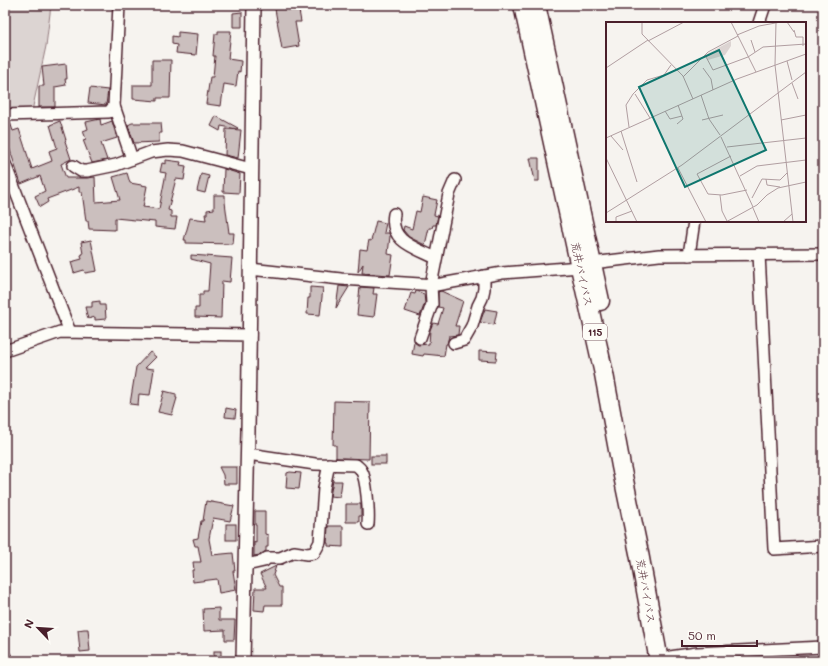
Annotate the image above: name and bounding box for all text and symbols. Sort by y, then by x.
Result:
inset map [606,22,806,222]
street label: 荒井バイパス [568,240,597,308]
road number: 115 [583,324,607,340]
street label: 荒井バイパス [633,557,660,625]
north arrow [18,608,58,648]
text: N [20,617,37,631]
scale bar [682,622,757,648]
text: 50 m [688,627,716,643]

